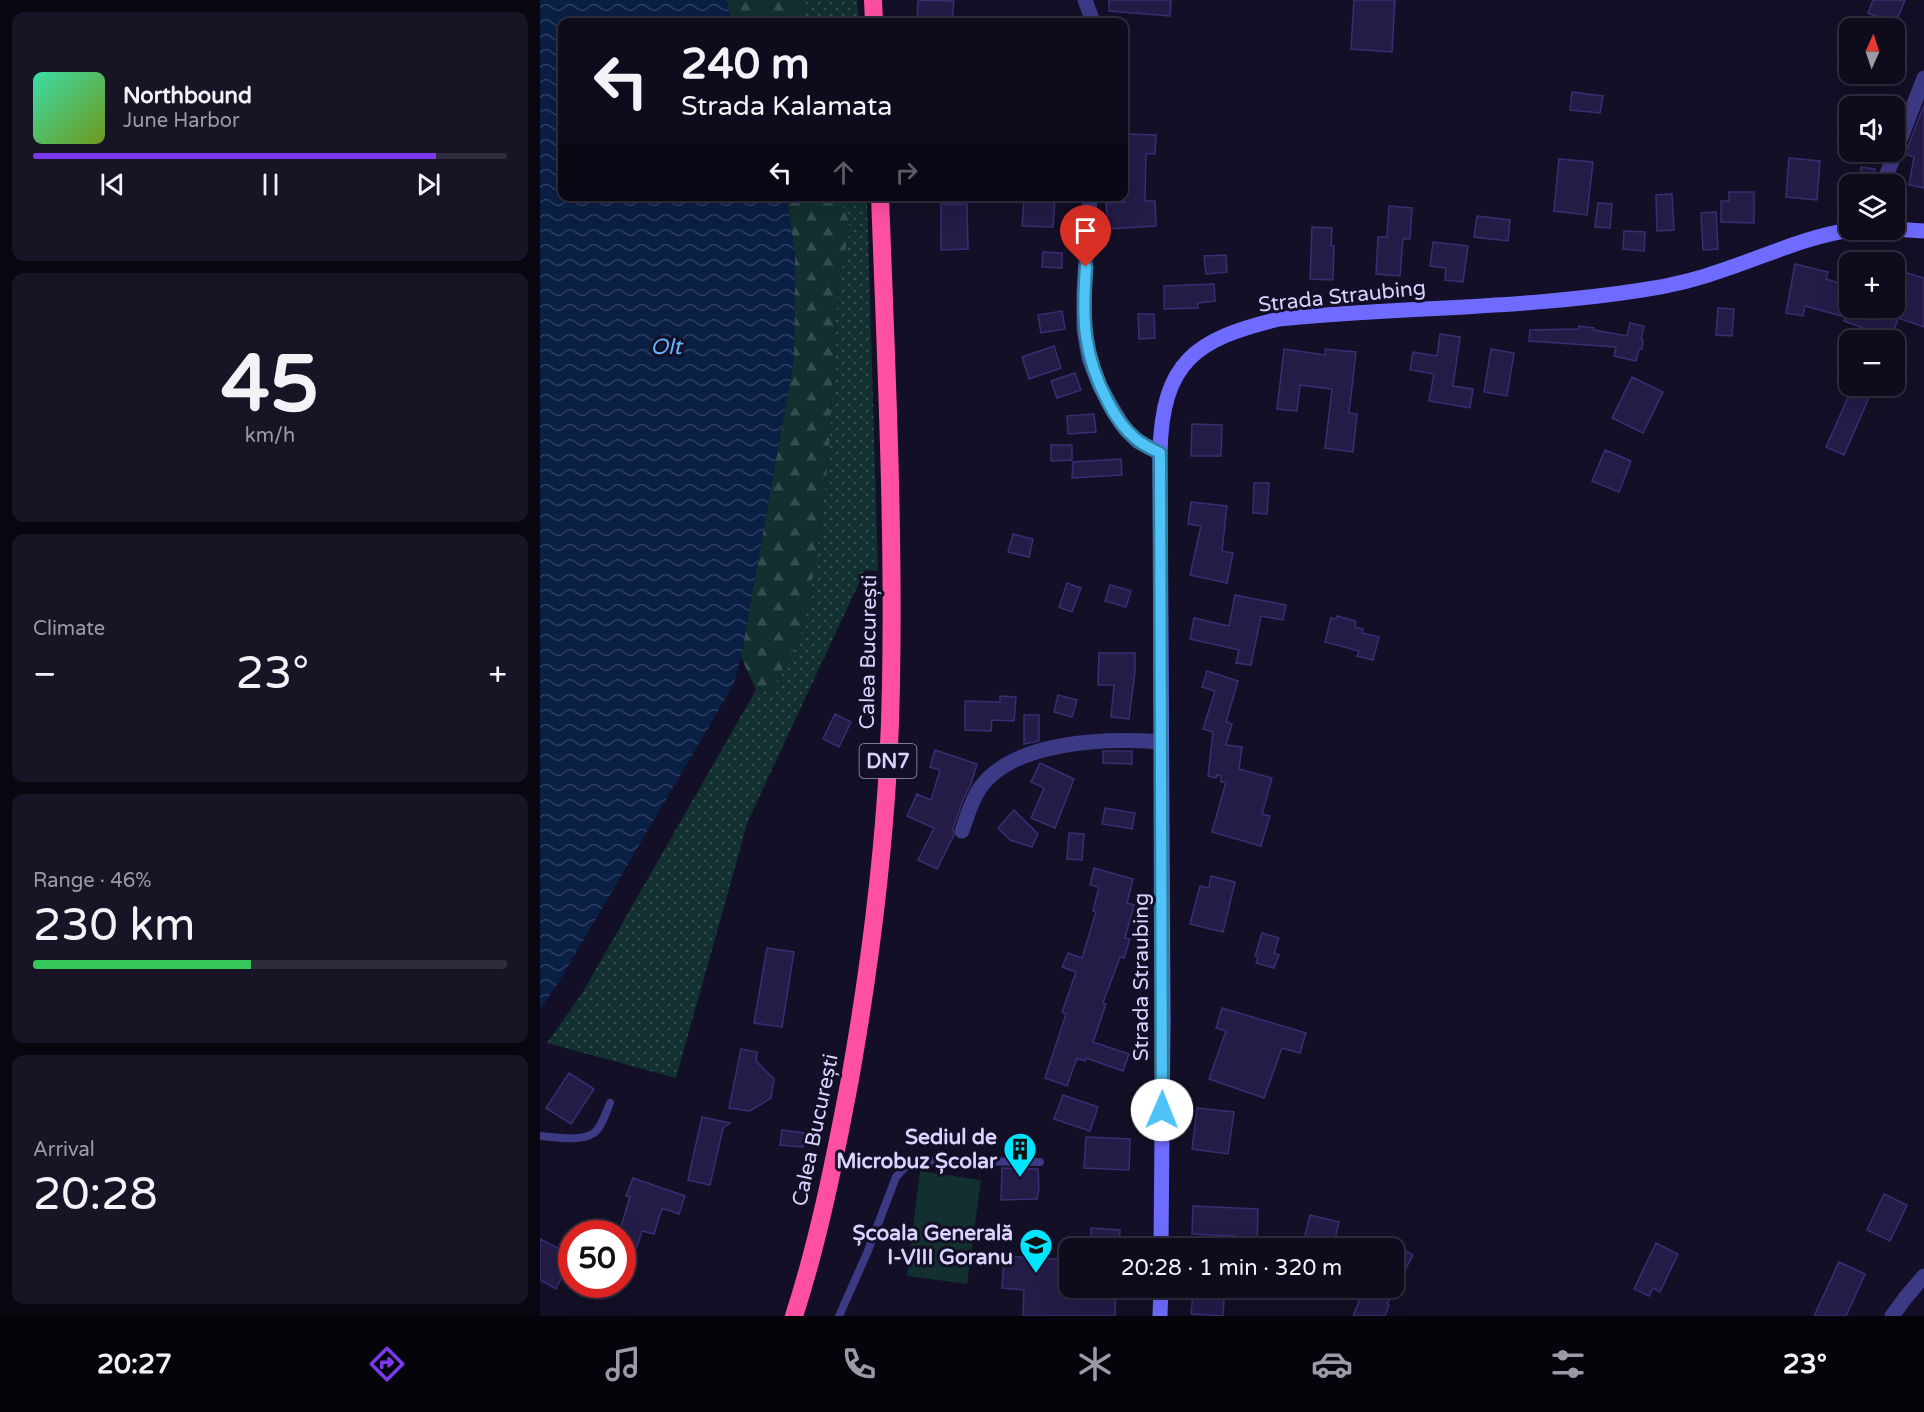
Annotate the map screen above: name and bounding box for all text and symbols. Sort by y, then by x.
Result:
north arrow [1839,18,1905,84]
map controls [1839,18,1905,396]
text: 240 m [681,39,810,90]
icon: left [582,42,660,120]
text: Northbound [123,83,252,109]
text: Strada Kalamata [681,90,892,123]
button: sound [1839,96,1905,162]
text: June Harbor [123,109,240,133]
icon: left [764,156,797,189]
icon: ahead [827,156,860,189]
icon: right [890,156,923,189]
icon: previous [96,168,129,201]
icon: pause [254,168,287,201]
icon: next [412,168,445,201]
button: layers [1839,174,1905,240]
pin [1060,205,1111,267]
icon: arrive [1069,214,1102,247]
button: + [1839,252,1905,318]
street label: Strada Straubing [1257,275,1427,318]
button: − [1839,330,1905,396]
water label: Olt [650,334,684,360]
text: 45 [221,338,319,432]
text: km/h [245,424,295,448]
street label: Calea București [855,574,882,730]
text: Climate [33,617,105,641]
text: 23° [236,647,309,701]
text: − [33,655,57,694]
text: + [488,655,507,694]
road number: DN7 [860,744,916,778]
text: Range · 46% [33,869,152,893]
street label: Strada Straubing [1129,893,1154,1061]
text: 230 km [33,899,195,953]
street label: Calea București [787,1052,844,1208]
position arrow [1130,1078,1194,1142]
place label: Sediul de Microbuz Școlar [836,1125,998,1174]
building icon: Sediul de Microbuz Școlar [1002,1131,1038,1178]
text: Arrival [33,1138,95,1162]
text: 20:28 [33,1168,158,1222]
speed limit sign: 50 [558,1220,636,1298]
place label: Școala Generală I-VIII Goranu [853,1221,1013,1270]
school or university icon: Școala Generală I-VIII Goranu [1018,1227,1054,1274]
text: 20:28 · 1 min · 320 m [1121,1255,1342,1281]
icon: directions [366,1343,408,1385]
icon: music [602,1343,644,1385]
icon: phone [838,1343,880,1385]
icon: climate [1074,1343,1116,1385]
icon: car [1311,1343,1353,1385]
icon: filters [1547,1343,1589,1385]
text: 20:27 [97,1348,172,1381]
text: 23° [1783,1348,1827,1381]

